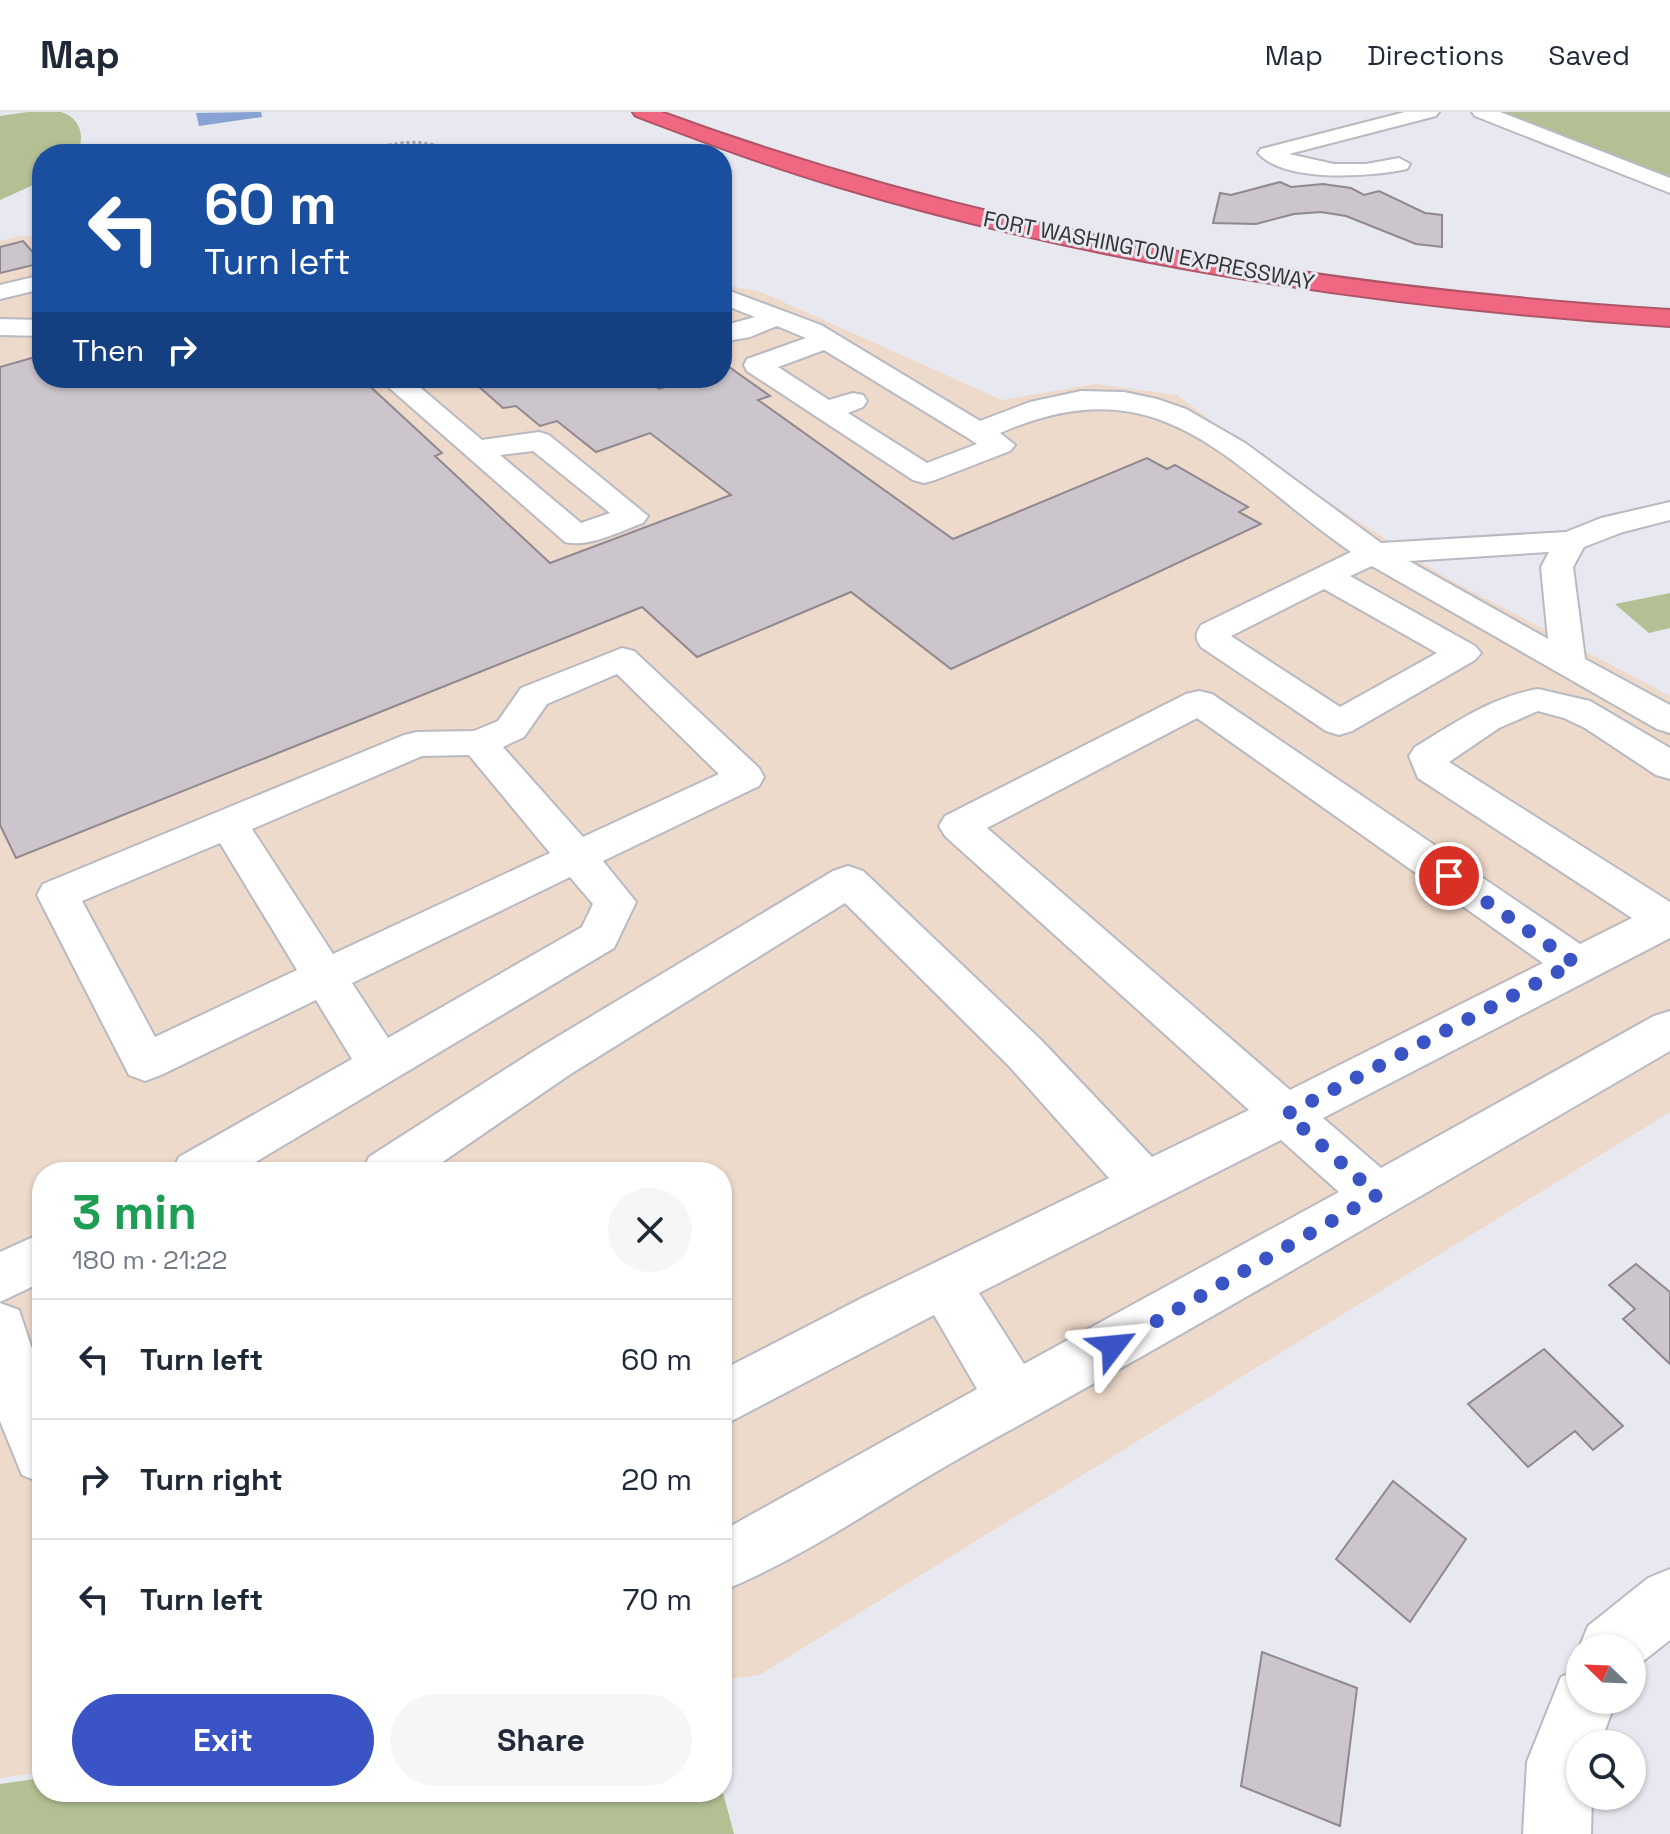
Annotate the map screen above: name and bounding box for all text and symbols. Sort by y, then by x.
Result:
text: Map [40,31,120,79]
text: Map [1265,37,1323,73]
text: Directions [1367,37,1504,73]
text: Saved [1548,37,1630,73]
text: 60 m [204,169,337,240]
icon: left [72,176,176,280]
street label: FORT WASHINGTON EXPRESSWAY [981,204,1317,296]
text: Turn left [204,239,351,285]
icon: right [160,328,204,372]
text: Then [72,331,144,370]
pin [1415,842,1483,910]
icon: arrive [1427,854,1471,898]
text: 3 min [72,1182,197,1243]
button: close [608,1188,692,1272]
text: 180 m · 21:22 [72,1243,227,1277]
position arrow [1071,1304,1155,1388]
icon: left [72,1337,116,1381]
text: Turn left [140,1340,263,1379]
text: 60 m [621,1340,692,1379]
icon: right [72,1457,116,1501]
text: Turn right [140,1460,283,1499]
text: 20 m [621,1460,692,1499]
icon: left [72,1577,116,1621]
text: Turn left [140,1580,263,1619]
text: 70 m [623,1580,692,1619]
north arrow [1566,1634,1646,1714]
map controls [1566,1634,1646,1810]
button: Exit [72,1694,374,1786]
button: Share [390,1694,692,1786]
button: search [1566,1730,1646,1810]

